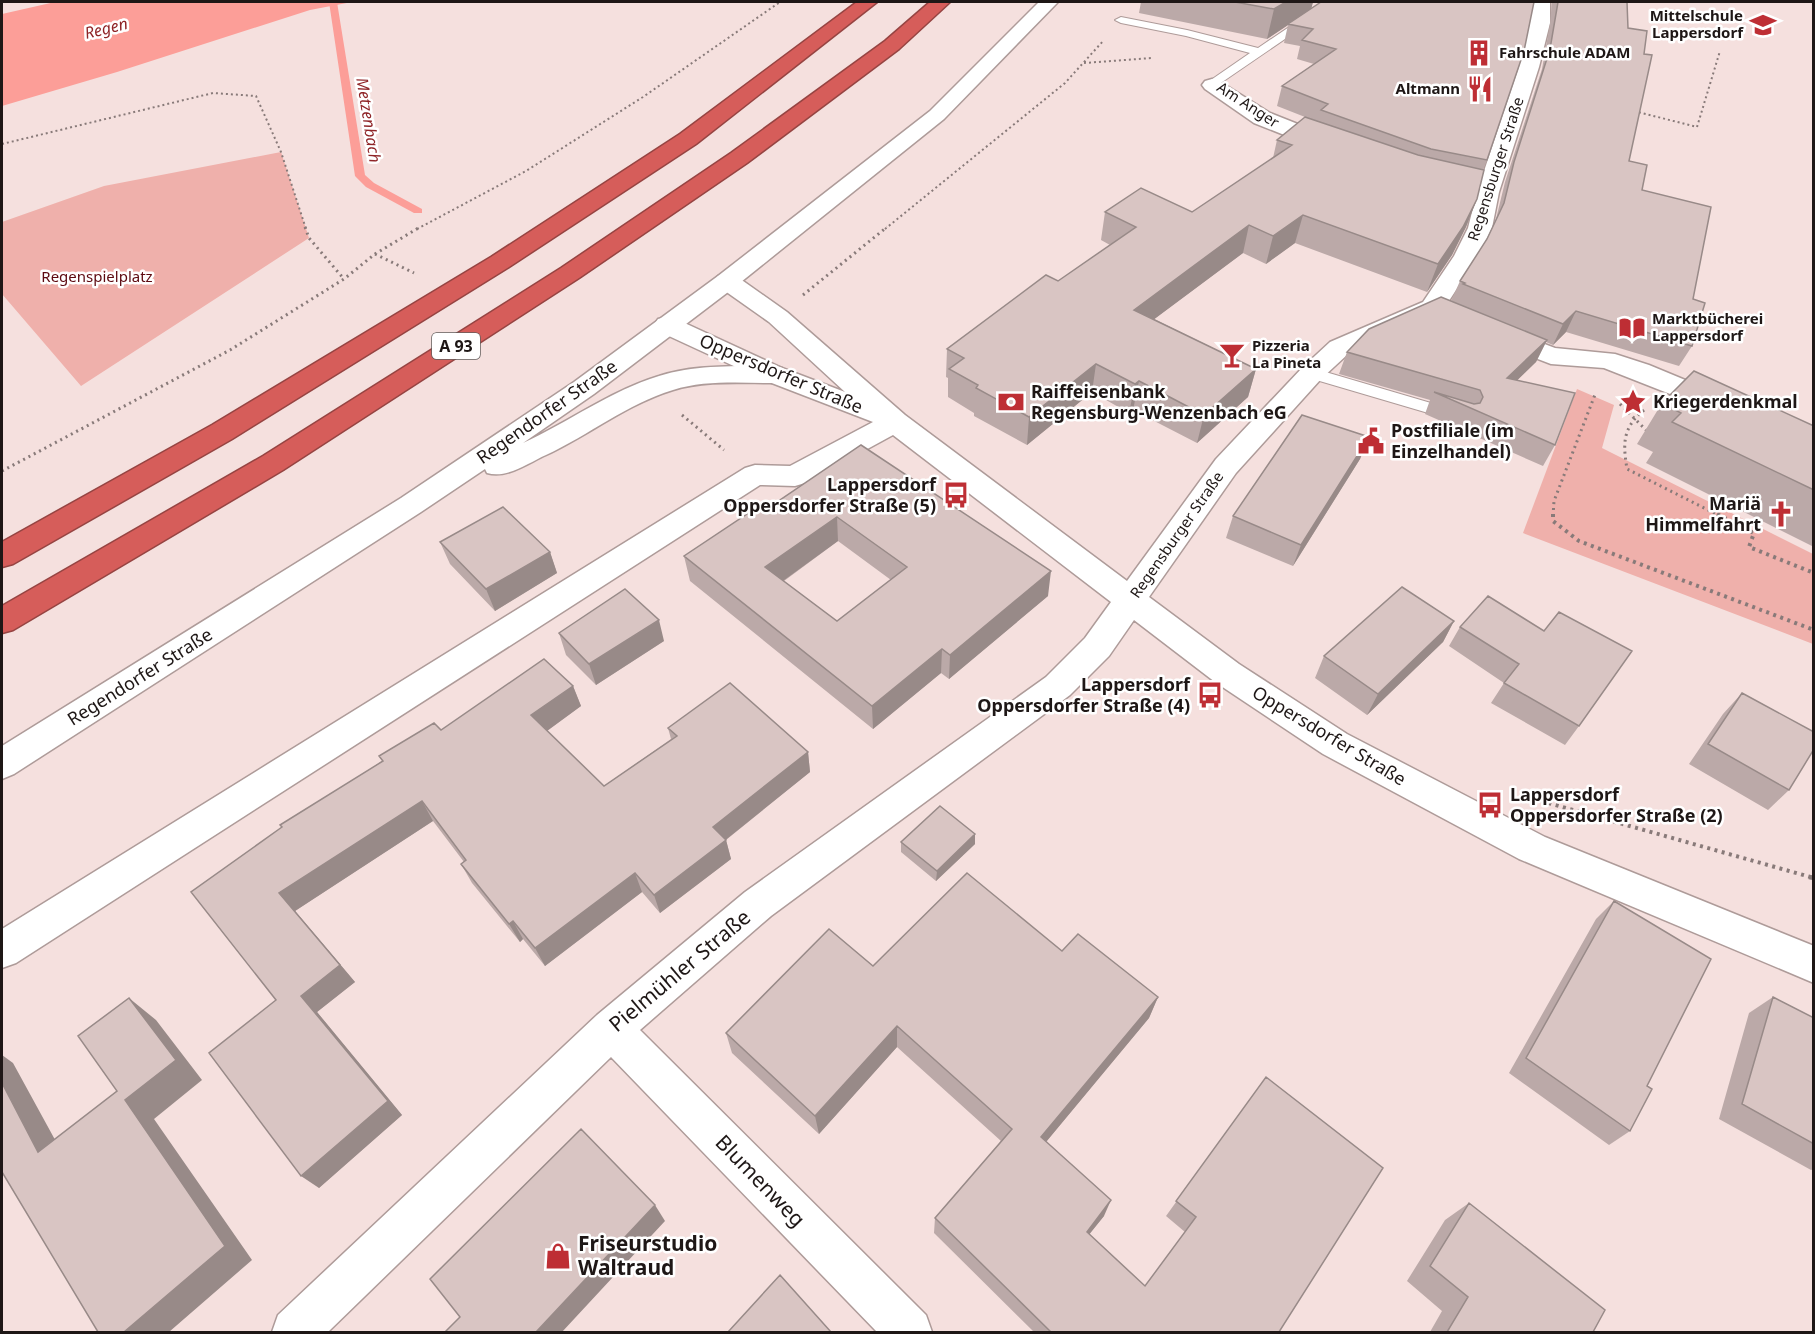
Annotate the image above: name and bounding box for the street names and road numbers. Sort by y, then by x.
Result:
street label: Am Anger [1214,77,1283,132]
street label: Regensburger Straße [1462,94,1528,243]
street label: Oppersdorfer Straße [696,328,867,418]
road number: A 93 [432,333,480,359]
street label: Regendorfer Straße [471,354,622,469]
street label: Regensburger Straße [1125,467,1227,602]
street label: Regendorfer Straße [62,622,216,730]
street label: Oppersdorfer Straße [1248,680,1411,791]
street label: Pielmühler Straße [603,903,756,1038]
street label: Blumenweg [710,1128,812,1232]

